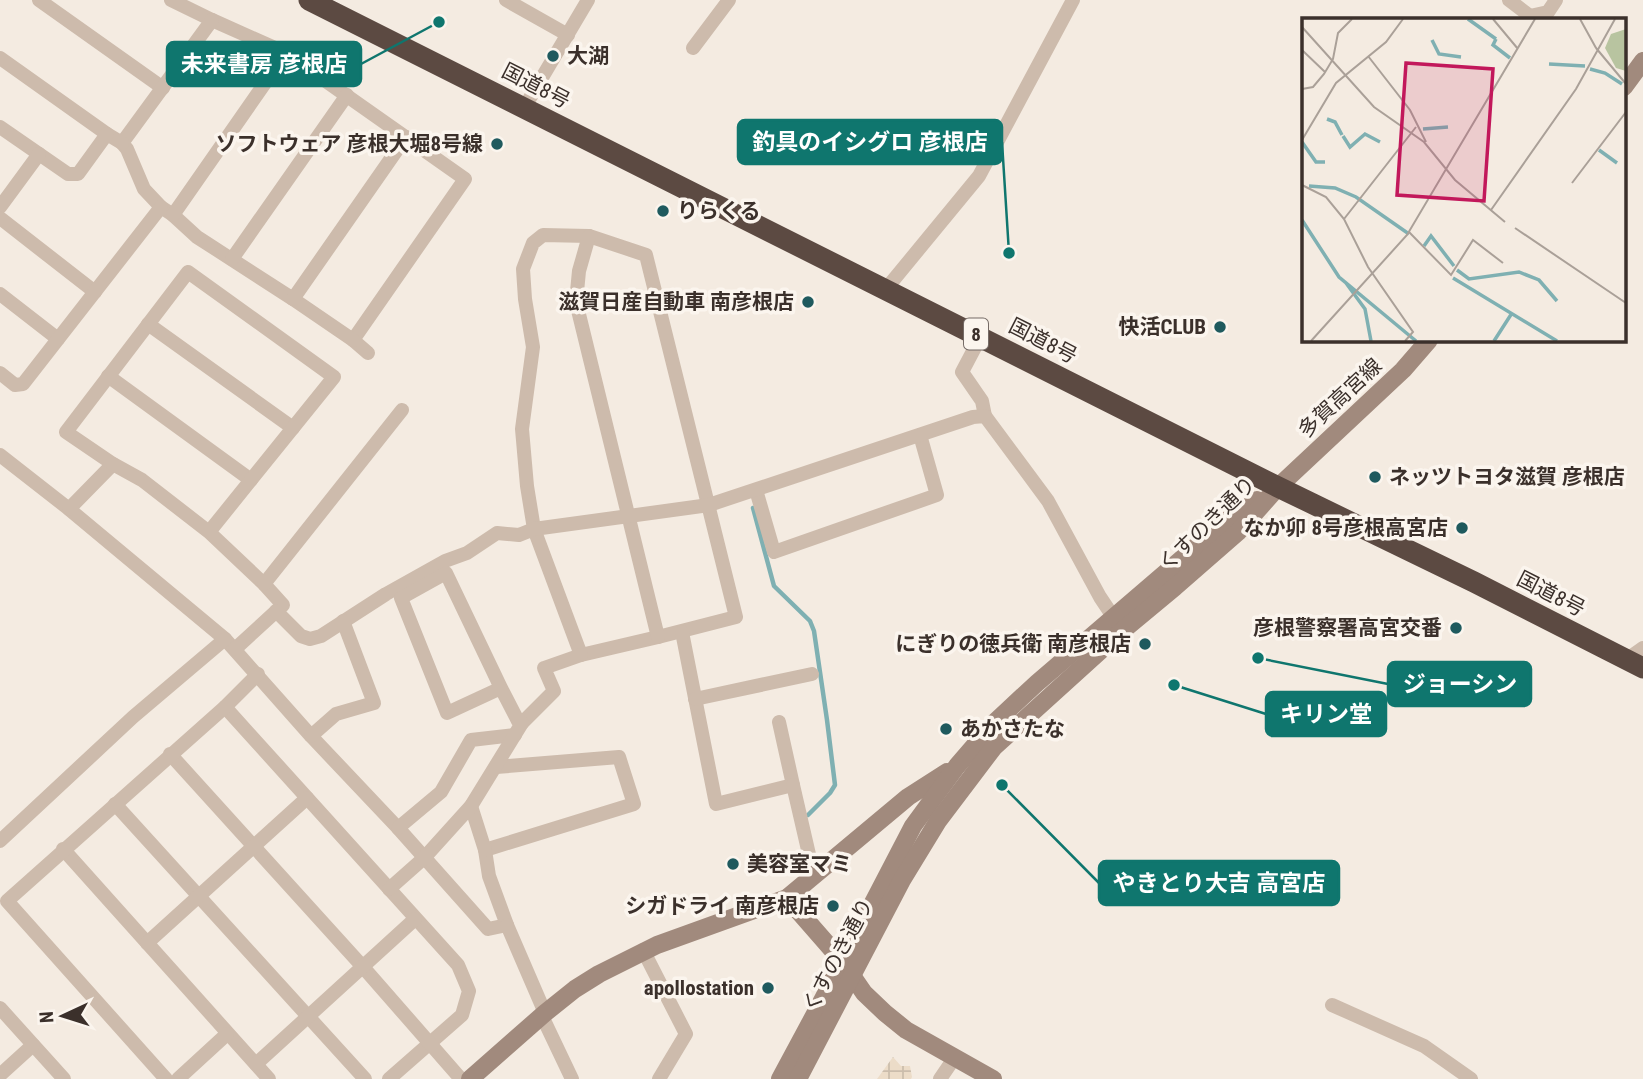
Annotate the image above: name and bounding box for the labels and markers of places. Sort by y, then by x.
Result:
callout: 未来書房 彦根店 [167,42,361,86]
place label: 大湖 [567,44,609,68]
marker: 大湖 [545,48,561,64]
callout: 釣具のイシグロ 彦根店 [738,120,1002,164]
place label: ソフトウェア 彦根大堀8号線 [216,132,483,156]
marker: ソフトウェア 彦根大堀8号線 [489,136,505,152]
place label: りらくる [677,199,761,223]
marker: りらくる [655,203,671,219]
place label: 滋賀日産自動車 南彦根店 [558,290,794,314]
marker: 滋賀日産自動車 南彦根店 [800,294,816,310]
place label: 快活CLUB [1118,315,1206,339]
marker: 快活CLUB [1212,319,1228,335]
place label: ネッツトヨタ滋賀 彦根店 [1389,465,1625,489]
marker: ネッツトヨタ滋賀 彦根店 [1367,469,1383,485]
place label: なか卯 8号彦根高宮店 [1244,516,1448,540]
marker: なか卯 8号彦根高宮店 [1454,520,1470,536]
place label: 彦根警察署高宮交番 [1253,616,1442,640]
marker: 彦根警察署高宮交番 [1448,620,1464,636]
place label: にぎりの徳兵衛 南彦根店 [895,632,1131,656]
marker: にぎりの徳兵衛 南彦根店 [1137,636,1153,652]
callout: ジョーシン [1388,662,1531,706]
callout: キリン堂 [1266,692,1386,736]
place label: あかさたな [960,717,1065,741]
marker: あかさたな [938,721,954,737]
place label: 美容室マミ [747,852,852,876]
marker: 美容室マミ [725,856,741,872]
callout: やきとり大吉 高宮店 [1099,861,1339,905]
place label: シガドライ 南彦根店 [625,894,819,918]
marker: シガドライ 南彦根店 [825,898,841,914]
place label: apollostation [644,976,754,1000]
marker: apollostation [760,980,776,996]

